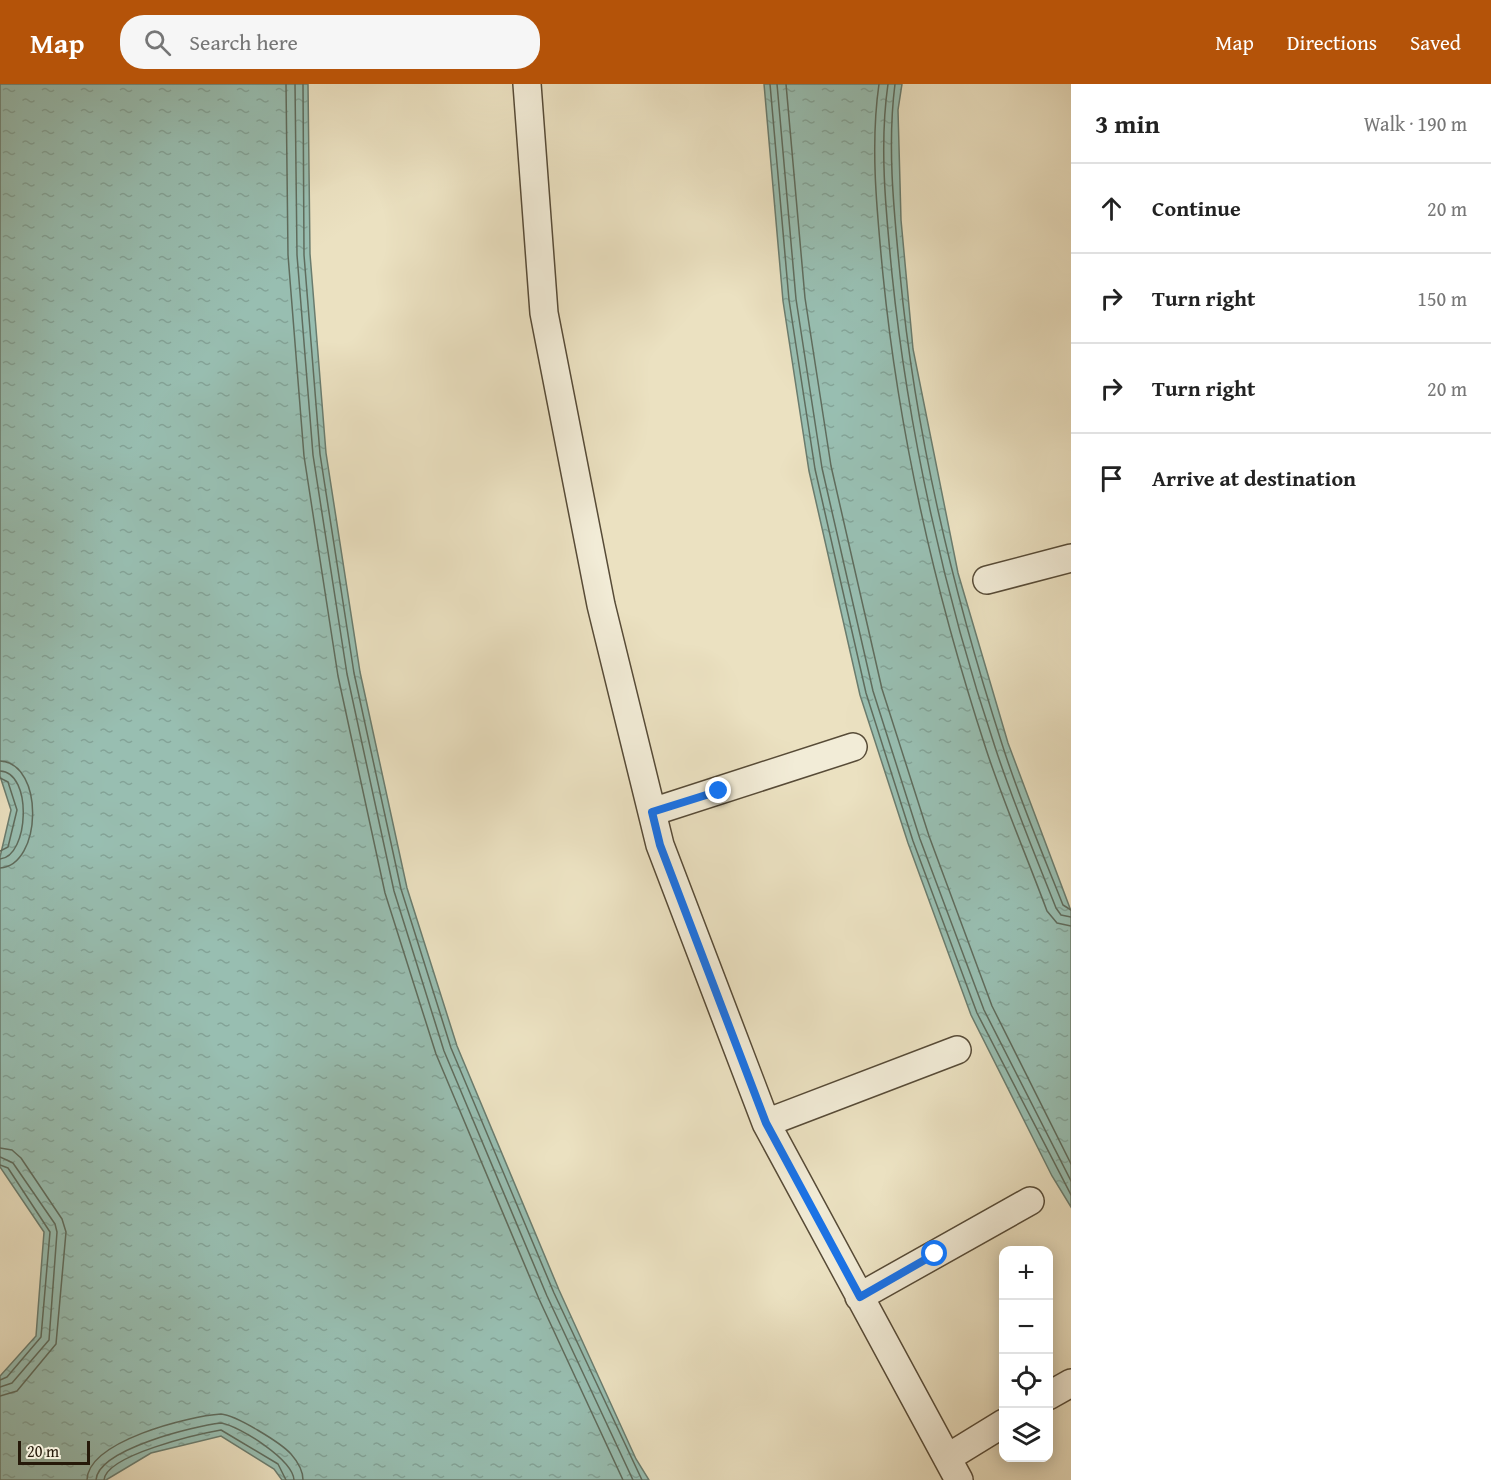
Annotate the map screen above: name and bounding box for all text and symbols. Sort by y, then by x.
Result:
search box [120,15,540,69]
text: Map [30,22,84,63]
icon: search [141,26,174,59]
text: Search here [189,26,298,58]
text: Map [1215,27,1254,58]
text: Directions [1287,27,1377,58]
text: Saved [1410,27,1461,58]
text: 3 min [1095,104,1160,143]
text: Walk · 190 m [1364,109,1467,138]
icon: ahead [1095,192,1128,225]
text: Continue [1152,192,1241,224]
text: 20 m [1427,194,1467,223]
icon: right [1095,282,1128,315]
text: Turn right [1152,282,1255,314]
text: 150 m [1417,284,1467,313]
icon: right [1095,372,1128,405]
text: Turn right [1152,372,1255,404]
text: 20 m [1427,374,1467,403]
icon: arrive [1095,462,1128,495]
text: Arrive at destination [1152,462,1356,494]
route end [705,777,731,803]
route start [921,1240,947,1266]
map controls [999,1246,1053,1462]
button: + [999,1246,1053,1300]
button: − [999,1300,1053,1354]
button: locate [999,1354,1053,1408]
button: layers [999,1408,1053,1462]
scale bar [18,1438,90,1466]
text: 20 m [27,1439,59,1463]

